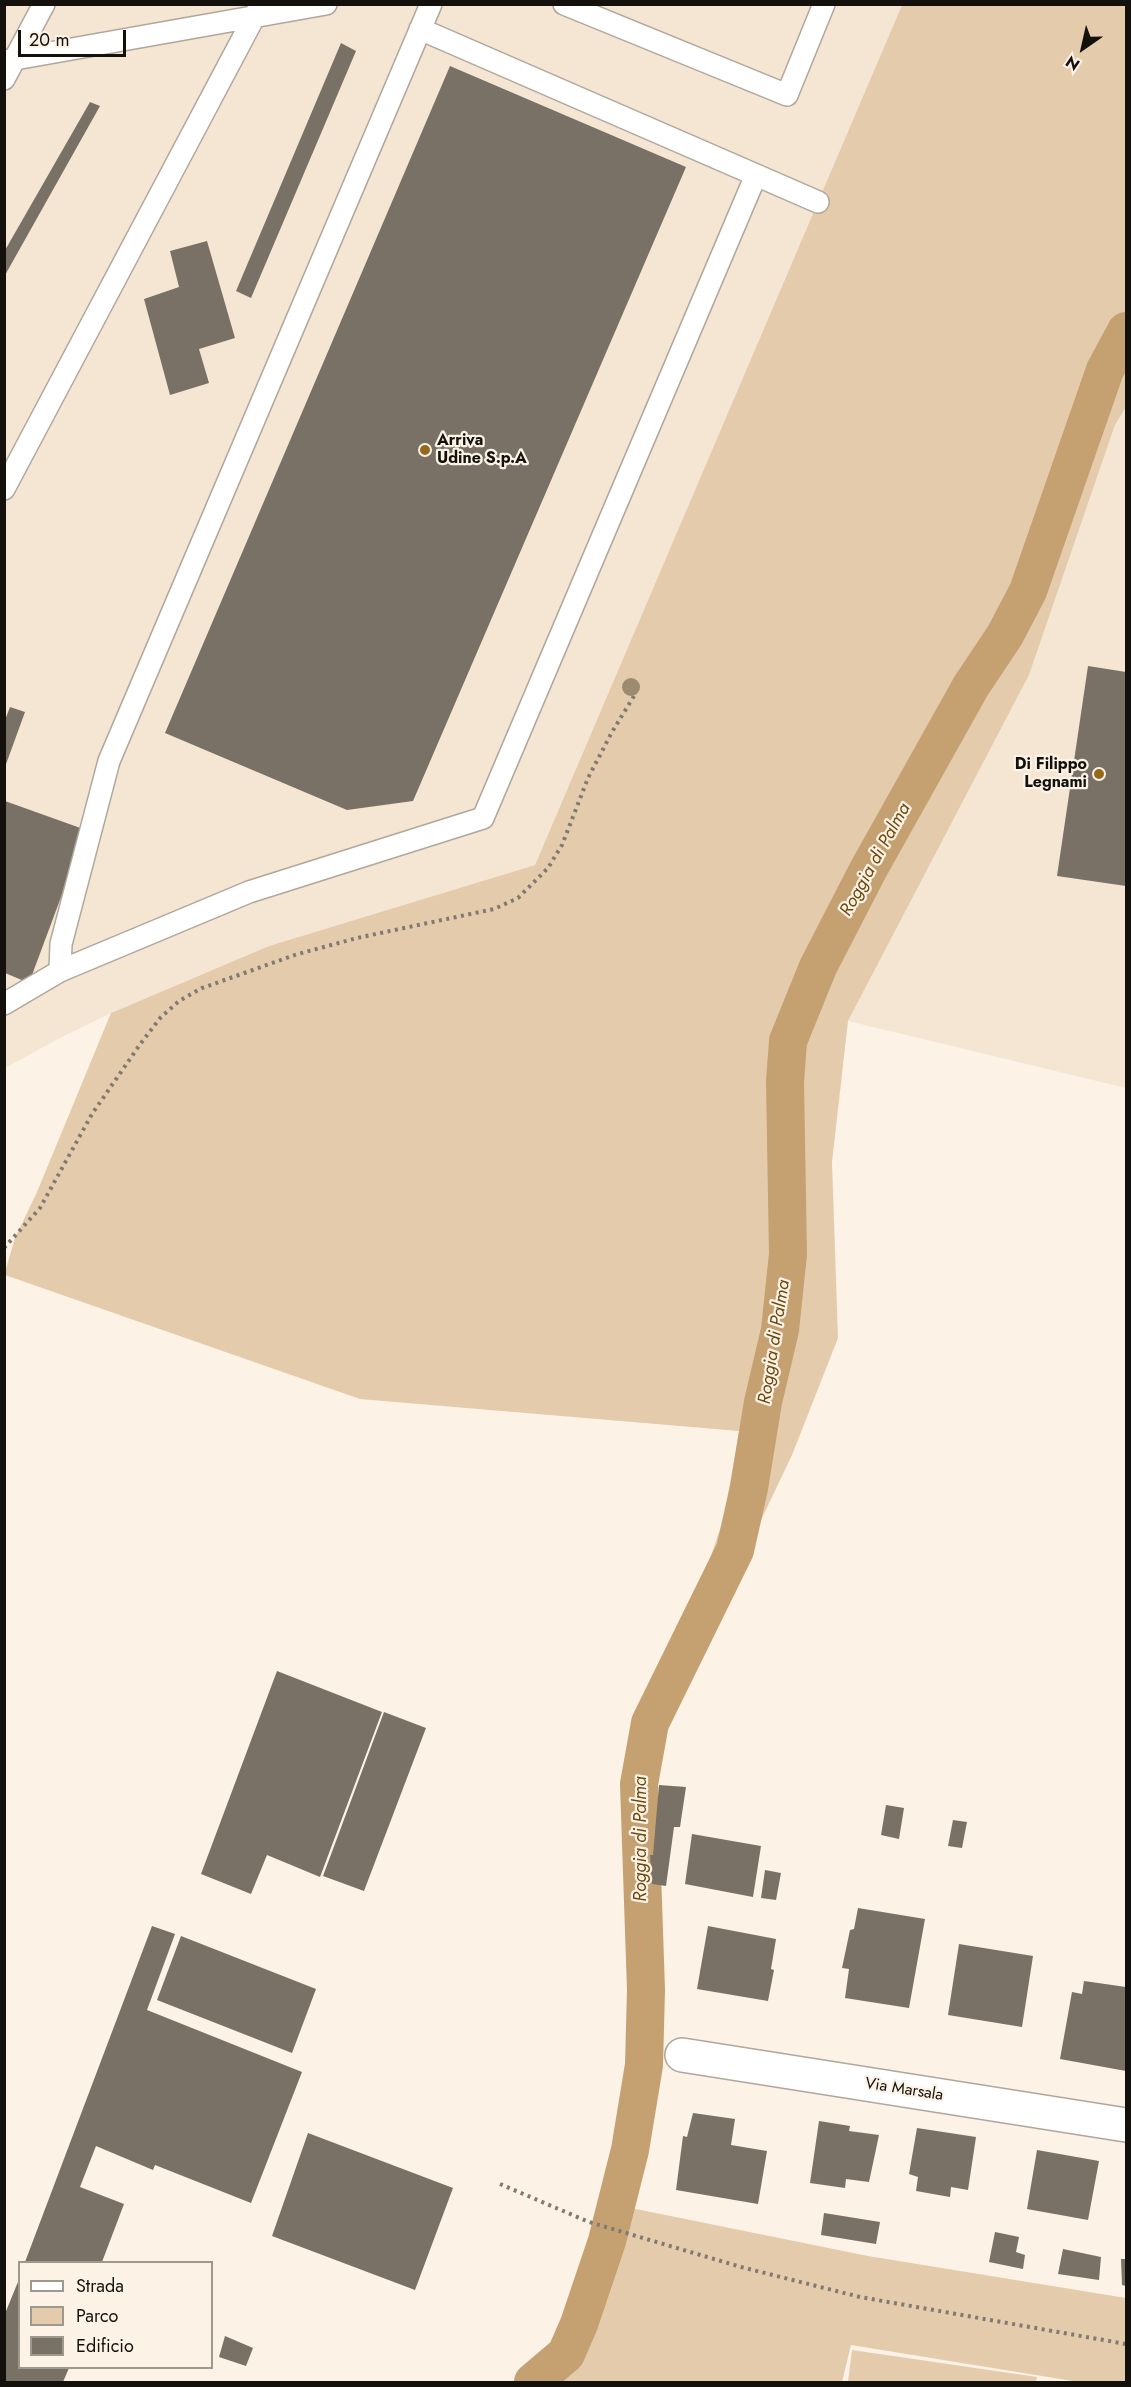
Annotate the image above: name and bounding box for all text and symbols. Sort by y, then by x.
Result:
scale bar [21,18,129,56]
north arrow [1053,18,1113,78]
text: 20 m [29,27,69,53]
text: N [1061,50,1084,76]
place label: Arriva Udine S.p.A [437,431,527,469]
marker: Arriva Udine S.p.A [418,443,432,457]
place label: Di Filippo Legnami [1015,755,1087,793]
marker: Di Filippo Legnami [1092,767,1106,781]
water label: Roggia di Palma [836,800,916,920]
water label: Roggia di Palma [755,1278,795,1406]
water label: Roggia di Palma [631,1776,653,1902]
street label: Via Marsala [864,2074,944,2106]
legend [18,2261,213,2369]
text: Strada [76,2273,124,2299]
text: Parco [76,2303,118,2329]
text: Edificio [76,2333,134,2359]

